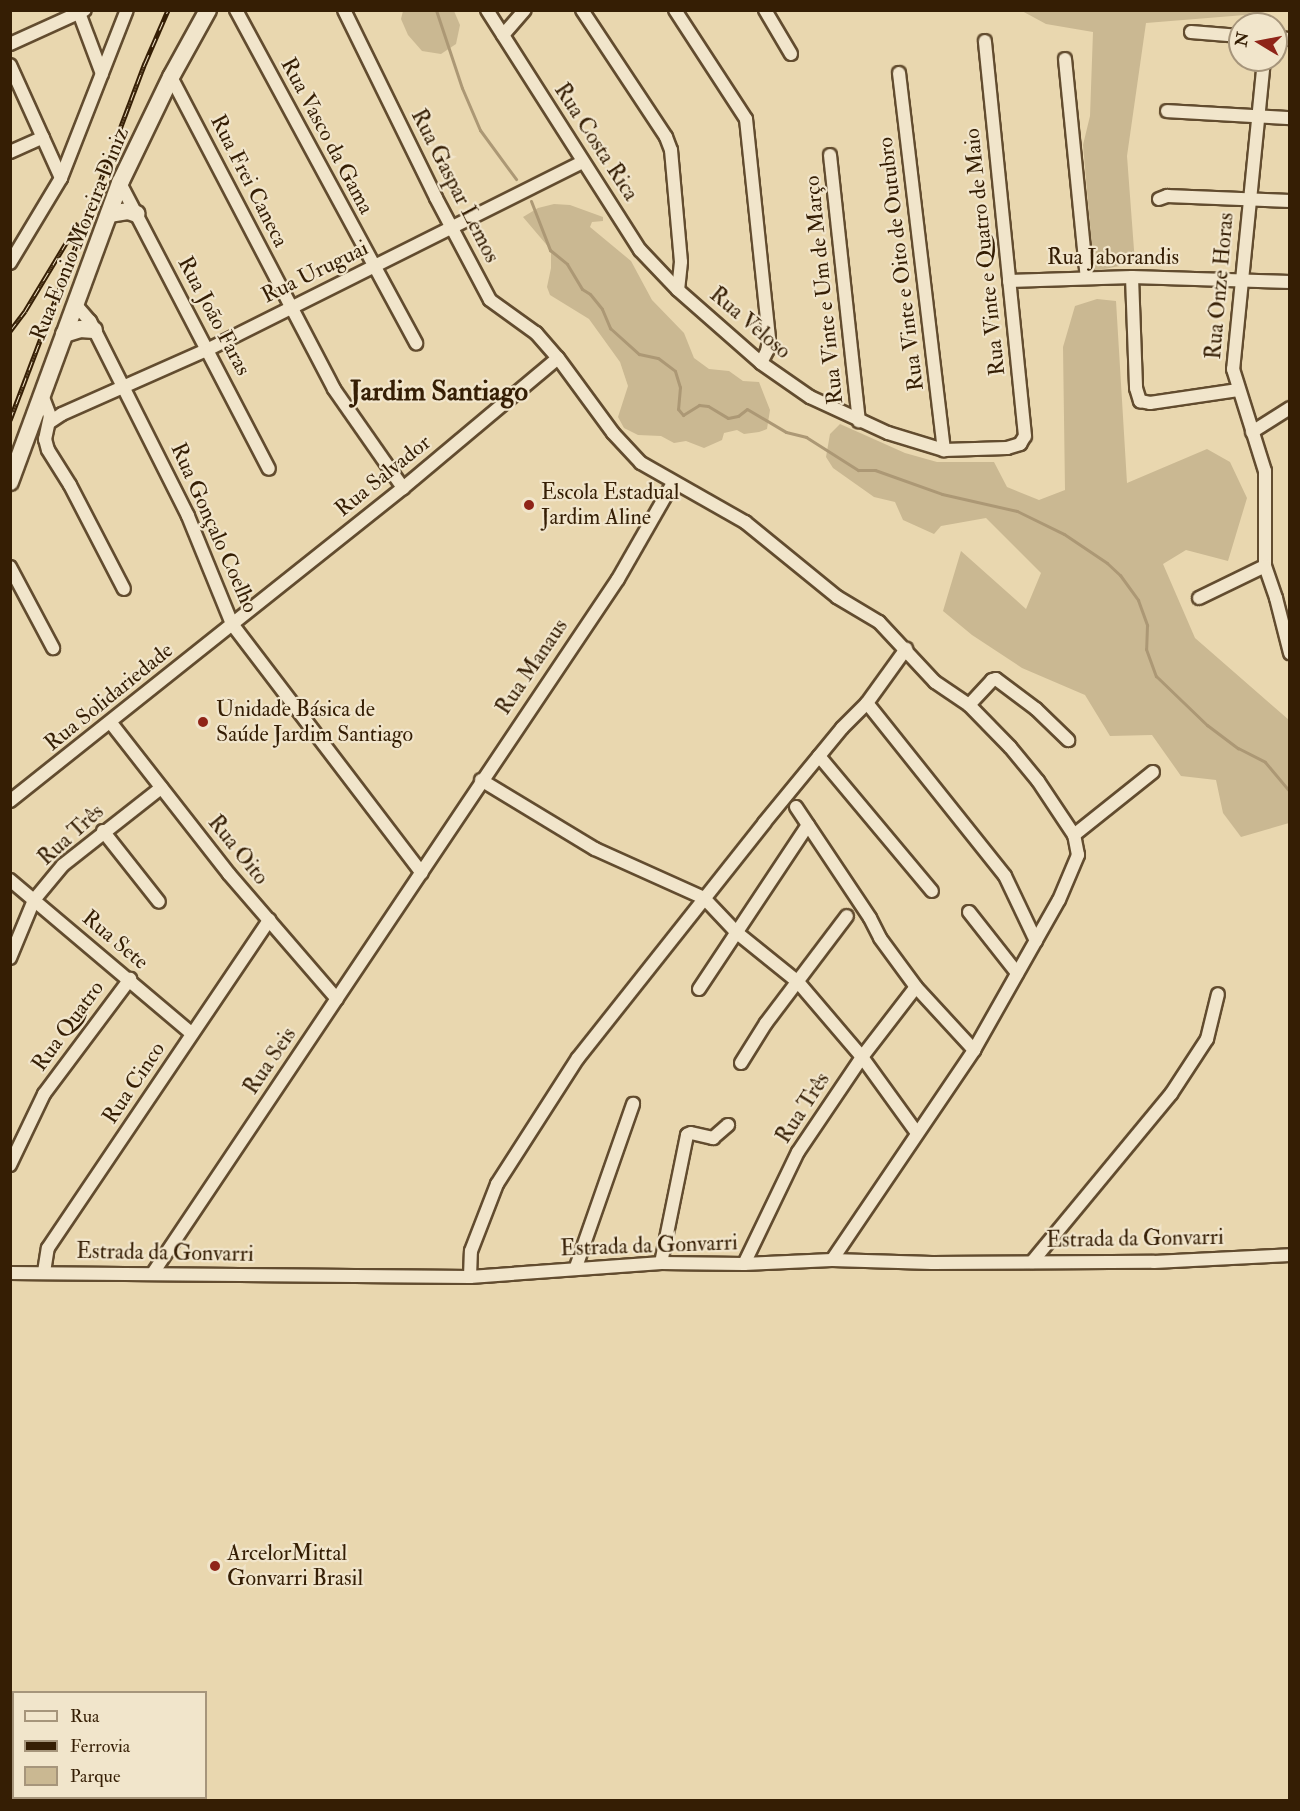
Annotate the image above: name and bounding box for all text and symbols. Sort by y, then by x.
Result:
north arrow [1228,12,1288,72]
text: N [1231,30,1253,48]
street label: Rua Vasco da Gama [275,53,379,219]
street label: Rua Costa Rica [548,78,644,206]
street label: Rua Gaspar Lemos [405,105,505,267]
street label: Rua Frei Caneca [204,110,294,252]
street label: Rua Eonio Moreira Diniz [25,124,135,344]
street label: Rua Vinte e Quatro de Maio [959,127,1011,377]
street label: Rua Vinte e Oito de Outubro [872,136,930,392]
street label: Rua Vinte e Um de Março [799,174,849,406]
street label: Rua Onze Horas [1200,211,1240,361]
street label: Rua Uruguai [257,235,373,309]
street label: Rua Jaborandis [1047,245,1179,271]
street label: Rua João Faras [172,252,256,380]
street label: Rua Veloso [704,281,796,365]
district label: Jardim Santiago [350,375,528,409]
street label: Rua Salvador [330,429,436,523]
street label: Rua Gonçalo Coelho [165,439,263,617]
place label: Escola Estadual Jardim Aline [541,479,679,530]
marker: Escola Estadual Jardim Aline [522,498,536,512]
street label: Rua Manaus [490,614,574,720]
street label: Rua Solidariedade [39,637,179,757]
place label: Unidade Básica de Saúde Jardim Santiago [216,696,413,748]
marker: Unidade Básica de Saúde Jardim Santiago [194,713,212,731]
street label: Rua Três [33,799,109,871]
street label: Rua Oito [202,810,274,890]
street label: Rua Sete [77,905,153,975]
street label: Rua Quatro [26,976,110,1076]
street label: Rua Seis [238,1022,302,1100]
street label: Rua Cinco [97,1037,171,1129]
street label: Rua Três [770,1068,836,1148]
street label: Estrada da Gonvarri [1046,1224,1224,1254]
street label: Estrada da Gonvarri [560,1230,738,1262]
street label: Estrada da Gonvarri [76,1238,254,1268]
place label: ArcelorMittal Gonvarri Brasil [227,1540,363,1592]
marker: ArcelorMittal Gonvarri Brasil [208,1559,222,1573]
legend [12,1691,207,1799]
text: Rua [70,1705,99,1728]
text: Ferrovia [70,1735,130,1758]
text: Parque [70,1765,120,1788]

